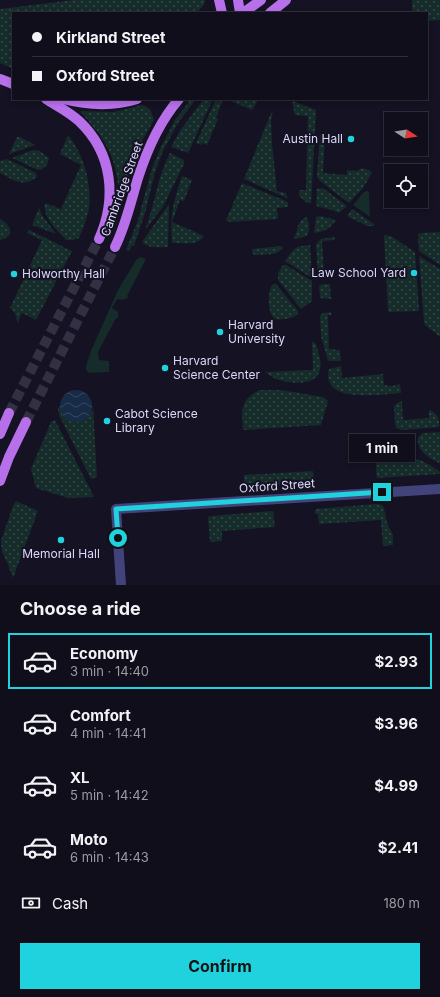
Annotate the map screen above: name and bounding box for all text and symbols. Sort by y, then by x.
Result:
text: Kirkland Street [56,28,166,47]
text: Oxford Street [56,66,155,85]
north arrow [384,112,428,156]
map controls [384,112,428,208]
place label: Austin Hall [283,131,343,146]
marker: Austin Hall [346,134,356,144]
street label: Cambridge Street [97,139,146,238]
button: locate [384,164,428,208]
place label: Law School Yard [311,265,406,280]
place label: Holworthy Hall [22,266,105,281]
marker: Law School Yard [409,268,419,278]
marker: Holworthy Hall [9,269,19,279]
place label: Harvard University [228,317,285,346]
marker: Harvard University [215,327,225,337]
place label: Harvard Science Center [173,353,260,382]
marker: Harvard Science Center [160,363,170,373]
place label: Cabot Science Library [115,406,198,435]
marker: Cabot Science Library [102,416,112,426]
callout: 1 min [349,434,415,462]
text: 1 min [366,440,398,456]
street label: Oxford Street [238,475,316,496]
route end [373,483,391,501]
route start [109,529,127,547]
marker: Memorial Hall [56,535,66,545]
place label: Memorial Hall [22,546,100,561]
text: Choose a ride [20,598,141,619]
icon: car [22,643,58,679]
text: Economy [70,644,138,663]
text: $2.93 [374,652,418,671]
text: 3 min · 14:40 [70,663,149,679]
icon: car [22,705,58,741]
text: Comfort [70,706,131,725]
text: $3.96 [375,714,418,733]
text: 4 min · 14:41 [70,725,146,741]
icon: car [22,767,58,803]
text: XL [70,768,90,787]
text: $4.99 [374,776,418,795]
text: 5 min · 14:42 [70,787,149,803]
icon: car [22,829,58,865]
text: Moto [70,830,108,849]
text: $2.41 [378,838,418,857]
text: 6 min · 14:43 [70,849,149,865]
icon: cash [20,892,42,914]
text: Cash [52,894,88,913]
text: 180 m [383,895,420,911]
button: Confirm [20,943,420,989]

